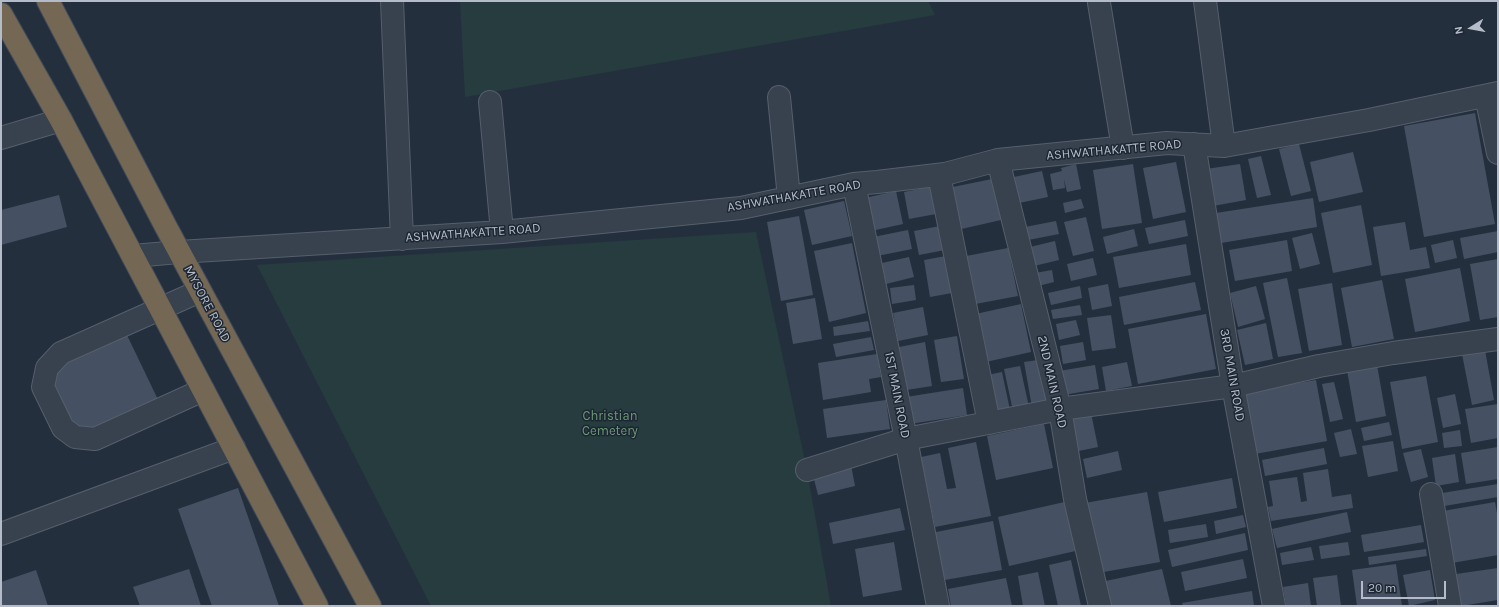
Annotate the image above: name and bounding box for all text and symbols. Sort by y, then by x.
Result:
north arrow [1451,8,1491,48]
text: N [1452,25,1466,36]
street label: ASHWATHAKATTE ROAD [1046,136,1182,164]
street label: ASHWATHAKATTE ROAD [726,177,862,215]
street label: ASHWATHAKATTE ROAD [405,220,541,246]
street label: MYSORE ROAD [180,263,234,345]
street label: 3RD MAIN ROAD [1216,327,1248,423]
street label: 2ND MAIN ROAD [1034,334,1070,430]
street label: 1ST MAIN ROAD [881,350,913,440]
park label: Christian Cemetery [582,408,638,439]
scale bar [1363,573,1448,599]
text: 20 m [1368,581,1396,595]

